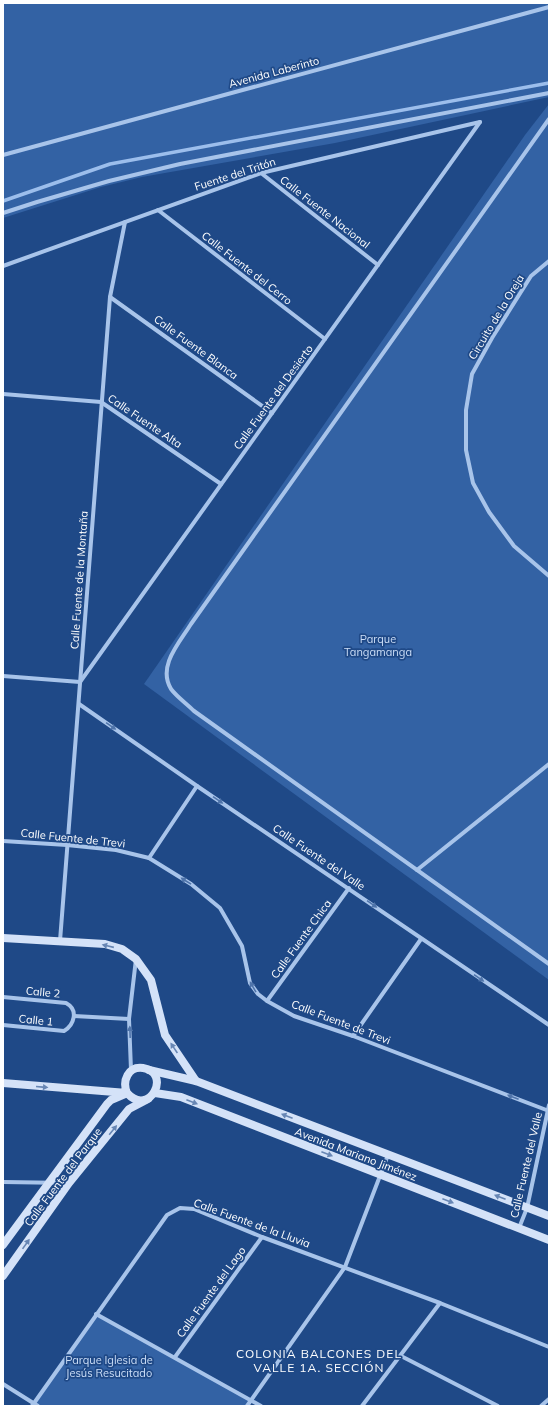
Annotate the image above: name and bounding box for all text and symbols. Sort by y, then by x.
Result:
street label: Avenida Laberinto [227,53,321,91]
street label: Fuente del Tritón [193,154,277,194]
street label: Calle Fuente Nacional [277,173,373,251]
street label: Calle Fuente del Cerro [199,228,295,308]
street label: Circuito de la Oreja [465,272,527,362]
street label: Calle Fuente Blanca [151,312,241,382]
street label: Calle Fuente del Desierto [230,342,316,452]
street label: Calle Fuente Alta [105,391,185,451]
street label: Calle Fuente de la Montaña [67,510,91,650]
park label: Parque Tangamanga [344,632,412,659]
one-way arrow [105,722,116,730]
one-way arrow [212,796,223,804]
street label: Calle Fuente del Valle [270,821,368,893]
street label: Calle Fuente de Trevi [20,826,126,850]
one-way arrow [180,877,191,885]
street label: Calle Fuente Chica [268,897,334,981]
one-way arrow [366,900,377,908]
one-way arrow [102,942,114,948]
one-way arrow [473,974,485,981]
one-way arrow [250,981,257,993]
street label: Calle 2 [25,984,61,1001]
street label: Calle Fuente de Trevi [289,997,393,1047]
street label: Calle 1 [18,1011,54,1029]
one-way arrow [127,1025,133,1038]
one-way arrow [170,1043,178,1054]
one-way arrow [36,1083,48,1090]
one-way arrow [506,1094,518,1100]
one-way arrow [187,1099,199,1105]
street label: Calle Fuente del Valle [507,1111,545,1219]
one-way arrow [280,1112,292,1118]
one-way arrow [108,1124,117,1135]
street label: Avenida Mariano Jiménez [293,1124,419,1184]
street label: Calle Fuente del Parque [21,1125,105,1229]
one-way arrow [321,1152,333,1158]
one-way arrow [493,1194,505,1200]
street label: Calle Fuente de la Lluvia [192,1195,312,1251]
one-way arrow [442,1199,454,1205]
one-way arrow [21,1239,30,1250]
street label: Calle Fuente del Lago [173,1244,249,1340]
district label: COLONIA BALCONES DEL VALLE 1A. SECCIÓN [236,1346,402,1375]
park label: Parque Iglesia de Jesús Resucitado [65,1353,153,1380]

